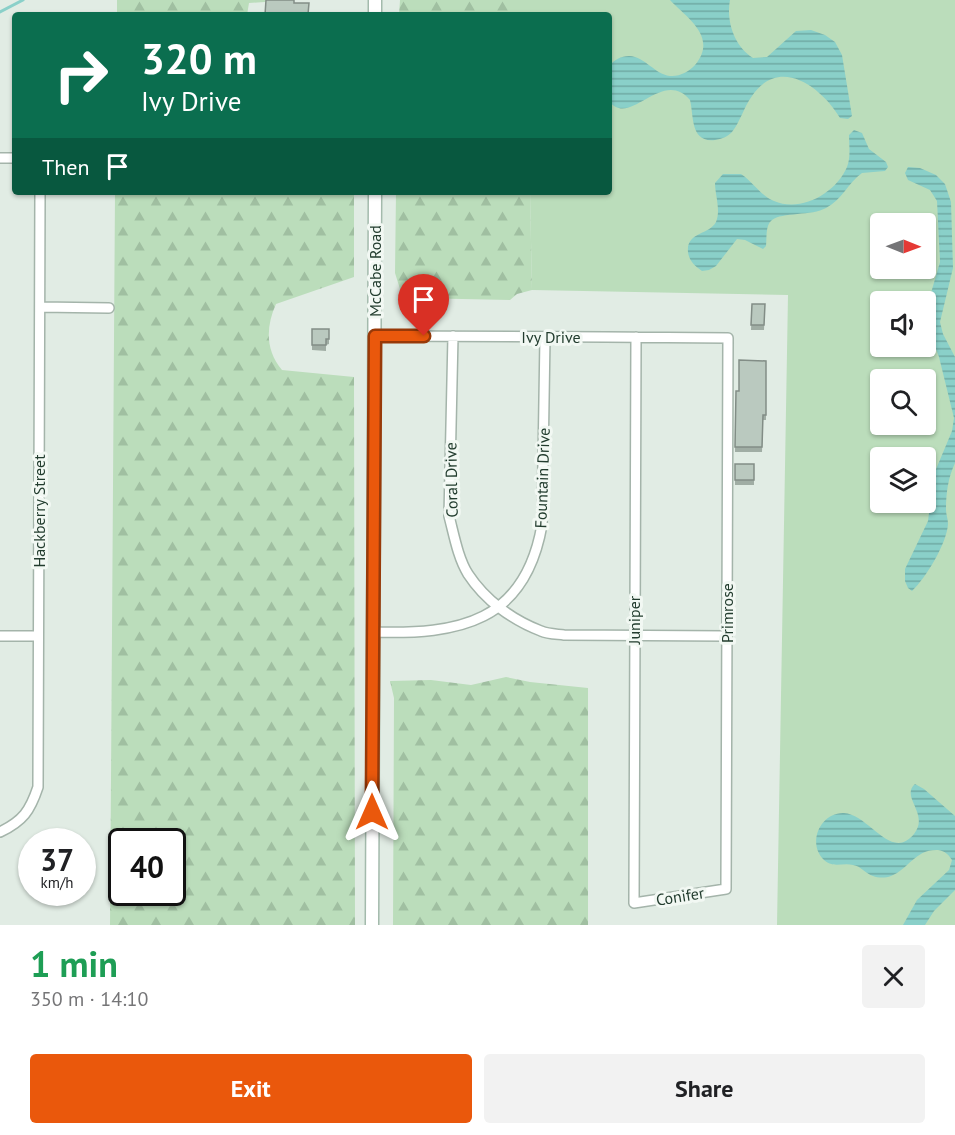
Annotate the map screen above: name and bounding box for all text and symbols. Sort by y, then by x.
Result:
text: 320 m [141,31,257,86]
icon: right [42,36,120,114]
text: Ivy Drive [141,84,241,118]
icon: arrive [101,150,134,183]
text: Then [42,153,89,181]
north arrow [870,213,936,279]
map controls [870,213,936,513]
street label: McCabe Road [365,225,385,317]
pin [398,274,449,336]
icon: arrive [407,283,440,316]
button: sound [870,291,936,357]
street label: Ivy Drive [521,327,581,347]
button: search [870,369,936,435]
street label: Fountain Drive [530,427,554,529]
street label: Coral Drive [440,442,462,518]
button: layers [870,447,936,513]
street label: Hackberry Street [29,454,49,568]
street label: Primrose [717,583,737,643]
street label: Juniper [624,595,644,645]
position arrow [340,780,404,844]
speed limit sign: 40 [108,828,186,906]
text: 37 [40,840,74,879]
text: km/h [41,873,73,892]
street label: Conifer [654,882,706,910]
text: 1 min [30,940,118,987]
button: close [862,945,925,1008]
text: 350 m · 14:10 [30,986,148,1012]
button: Exit [30,1054,472,1123]
button: Share [484,1054,925,1123]

